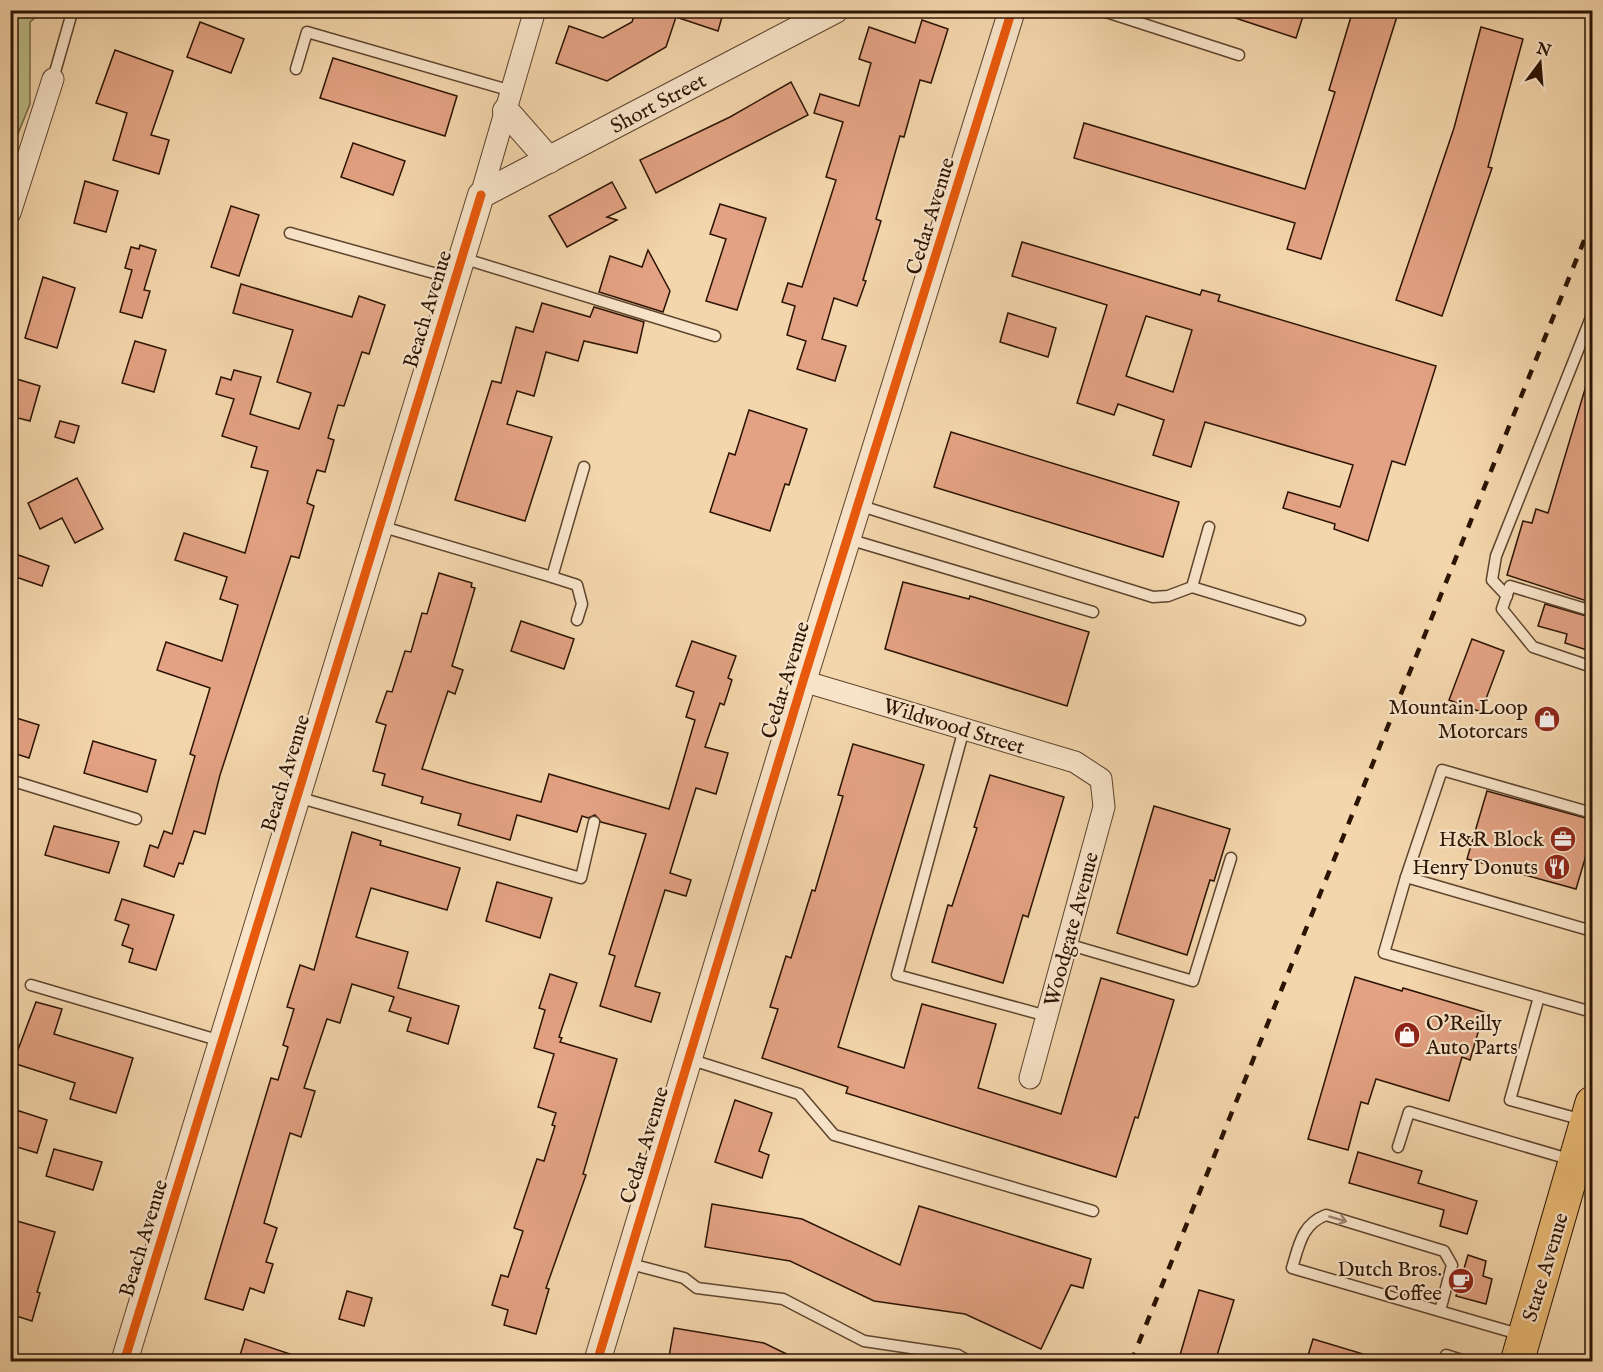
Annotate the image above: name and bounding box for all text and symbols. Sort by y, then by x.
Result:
north arrow [1510,33,1570,93]
text: N [1533,39,1553,62]
street label: Short Street [606,68,711,141]
street label: Cedar Avenue [901,154,962,278]
street label: Beach Avenue [398,247,459,372]
street label: Cedar Avenue [756,618,817,742]
street label: Wildwood Street [880,693,1028,762]
place label: Mountain Loop Motorcars [1388,695,1528,746]
shop icon: Mountain Loop Motorcars [1532,704,1562,734]
street label: Beach Avenue [256,711,317,836]
office icon: H&R Block [1548,824,1578,854]
place label: H&R Block [1439,827,1545,854]
street label: Woodgate Avenue [1039,849,1106,1010]
restaurant icon: Henry Donuts [1542,852,1572,882]
place label: Henry Donuts [1412,855,1538,882]
place label: O'Reilly Auto Parts [1425,1011,1518,1062]
shop icon: O'Reilly Auto Parts [1392,1020,1422,1050]
street label: Cedar Avenue [615,1083,676,1207]
street label: Beach Avenue [114,1176,175,1301]
street label: State Avenue [1517,1209,1576,1325]
one-way arrow [1328,1213,1347,1225]
place label: Dutch Bros. Coffee [1337,1257,1442,1308]
cafe icon: Dutch Bros. Coffee [1446,1266,1476,1296]

